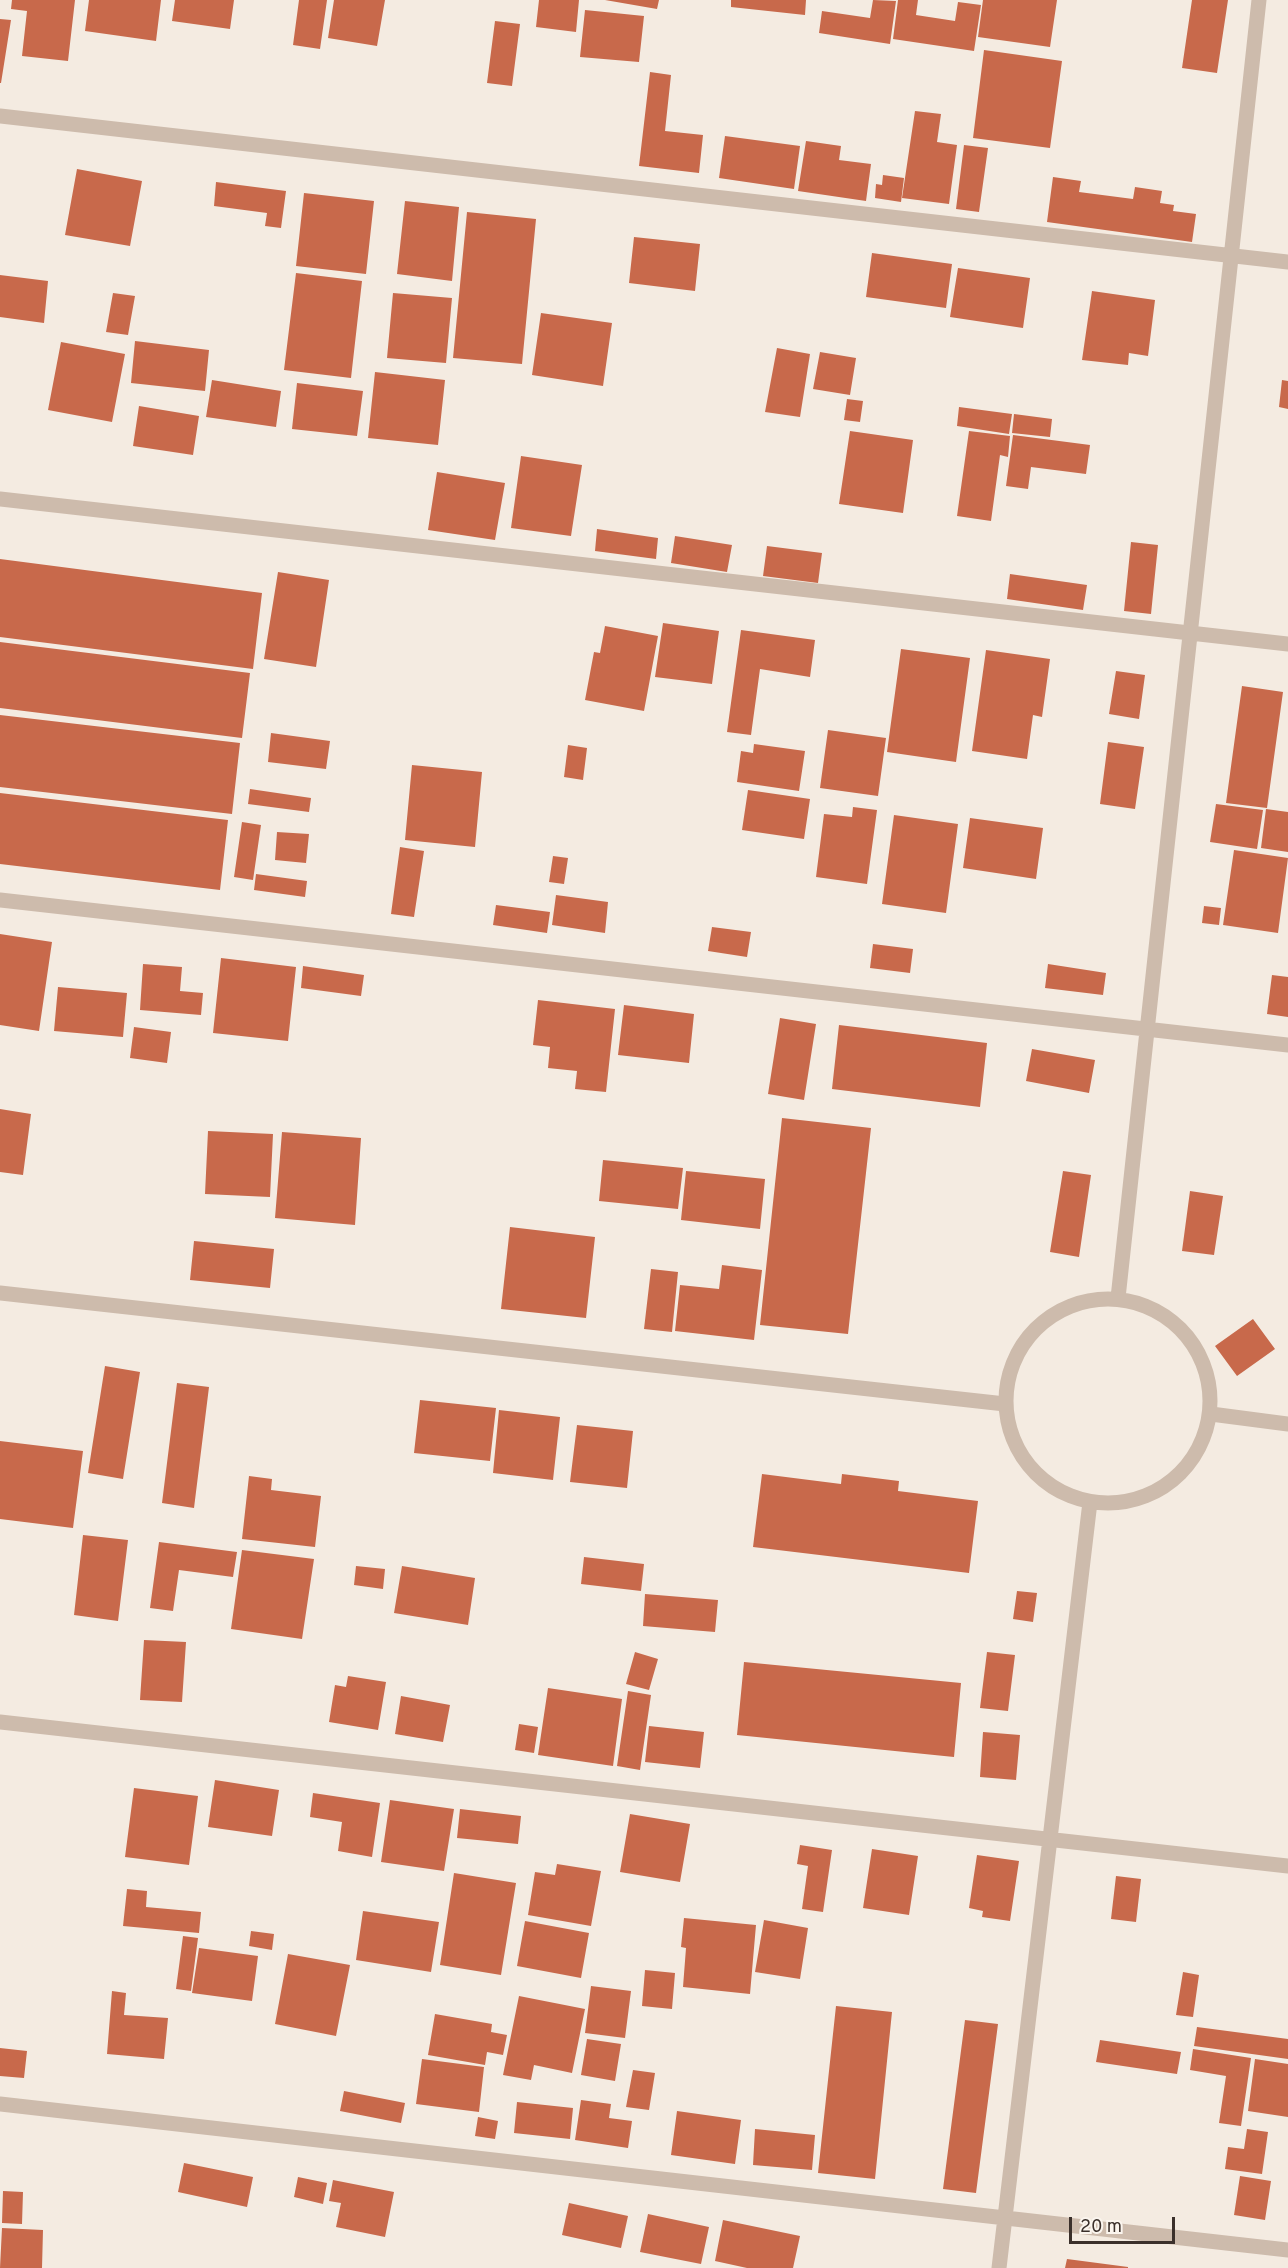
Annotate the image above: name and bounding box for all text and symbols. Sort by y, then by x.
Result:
scale bar [1072,2205,1178,2243]
text: 20 m [1080,2216,1122,2239]

